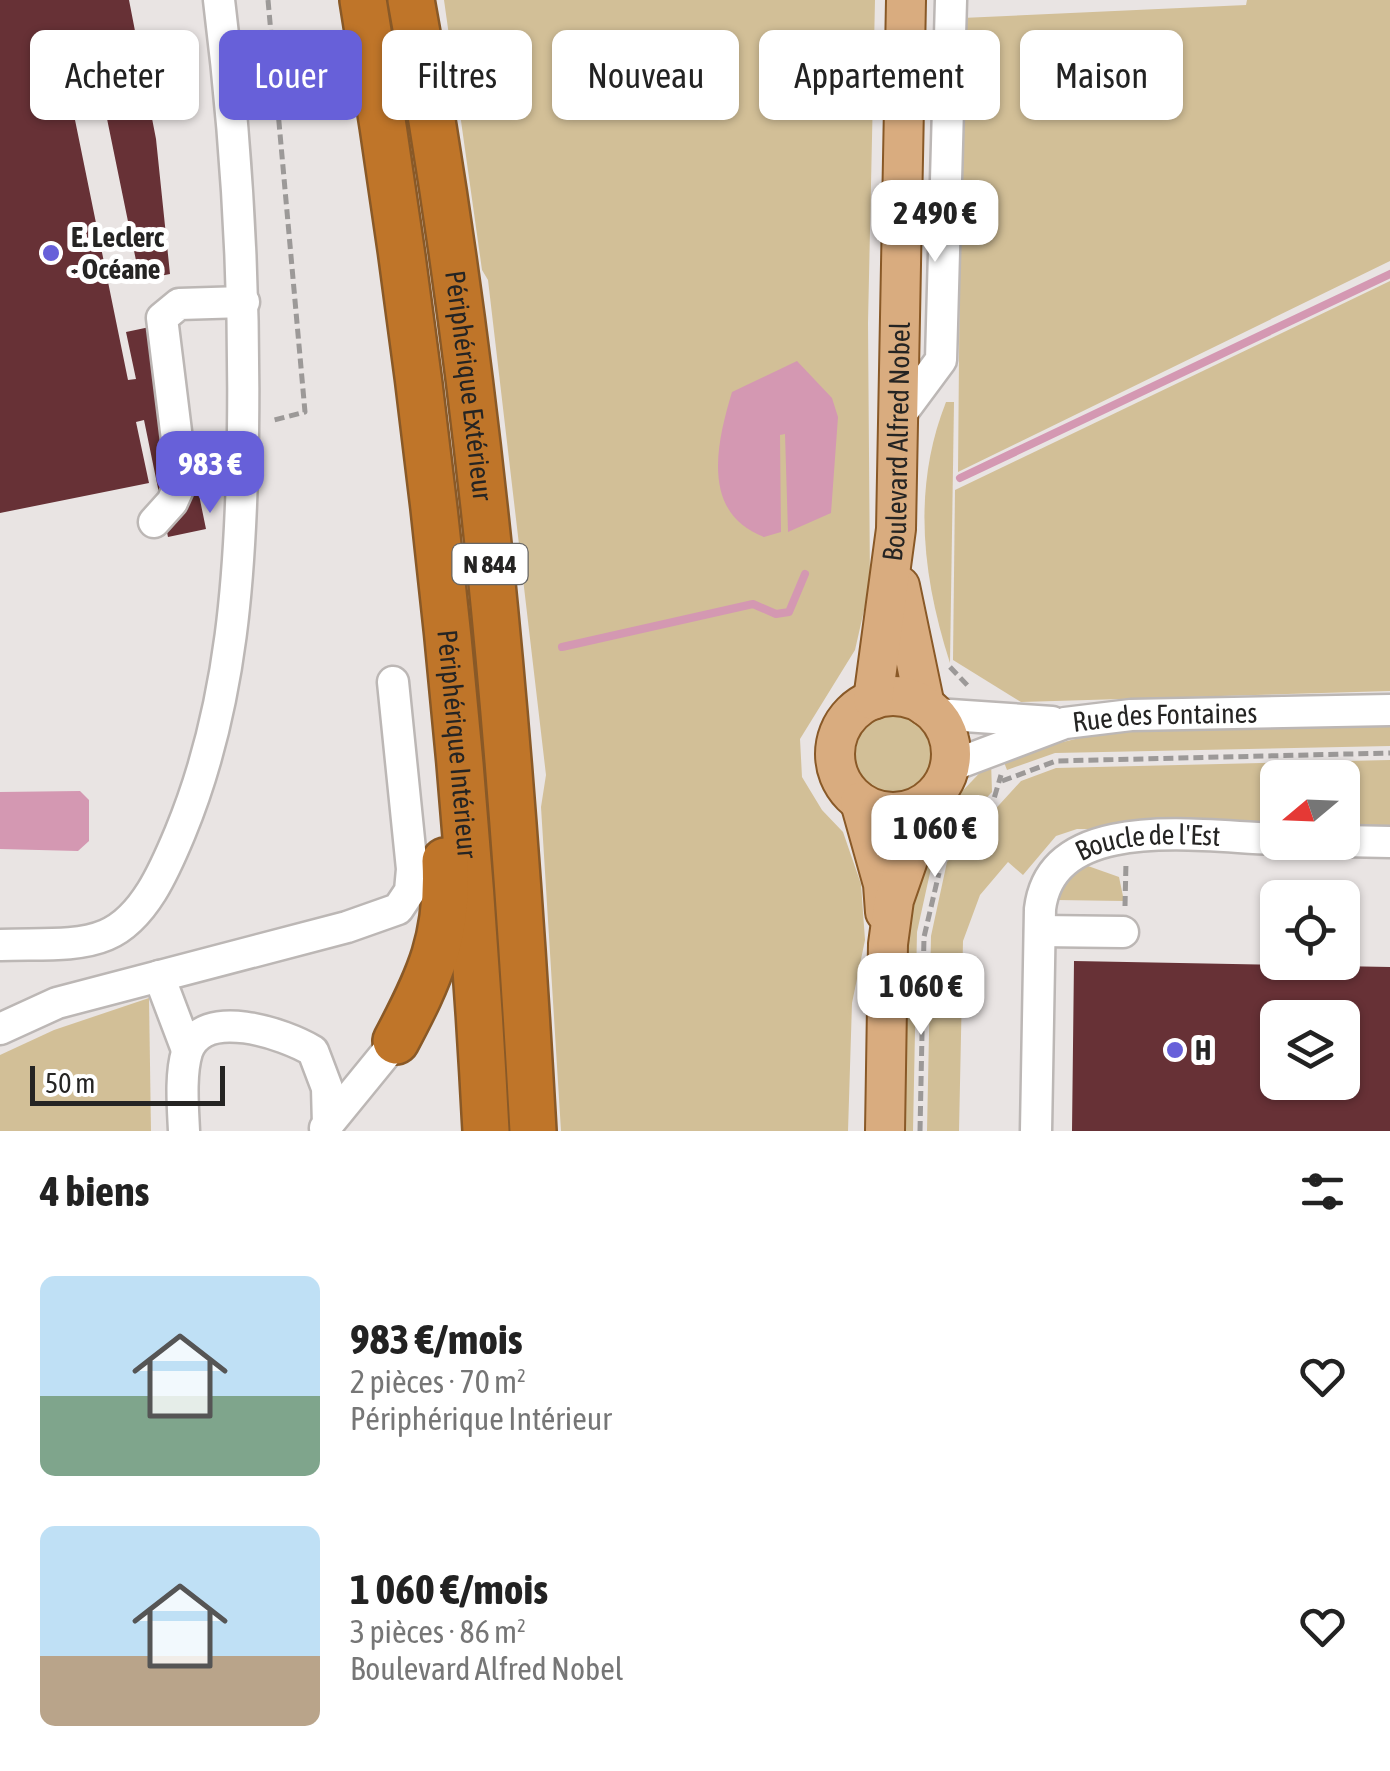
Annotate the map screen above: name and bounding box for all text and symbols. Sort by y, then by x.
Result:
chip: Acheter [30,30,199,120]
chip: Louer [219,30,362,120]
chip: Filtres [382,30,532,120]
chip: Nouveau [552,30,739,120]
chip: Appartement [759,30,1000,120]
chip: Maison [1020,30,1183,120]
pin: 2 490 € [843,180,1027,265]
text: 2 490 € [893,194,977,231]
place label: E. Leclerc - Océane [71,221,165,285]
marker: E. Leclerc - Océane [40,242,62,264]
street label: Périphérique Extérieur [439,268,499,503]
street label: Boulevard Alfred Nobel [876,321,916,563]
pin: 983 € [140,431,280,516]
text: 983 € [178,445,242,482]
road number: N 844 [452,544,528,584]
street label: Périphérique Intérieur [431,628,484,860]
street label: Rue des Fontaines [1071,697,1258,738]
north arrow [1260,760,1360,860]
map controls [1260,760,1360,1100]
pin: 1 060 € [843,795,1027,880]
text: 1 060 € [893,809,977,846]
street label: Boucle de l'Est [1070,818,1221,867]
button: locate [1260,880,1360,980]
pin: 1 060 € [829,953,1013,1038]
text: 1 060 € [879,967,963,1004]
button: layers [1260,1000,1360,1100]
place label: H [1195,1034,1211,1066]
marker: H [1164,1039,1186,1061]
scale bar [30,1061,225,1106]
text: 50 m [45,1067,95,1099]
icon: filters [1295,1164,1350,1219]
text: 4 biens [40,1167,149,1215]
text: 983 €/mois [350,1315,523,1363]
icon: home [120,1316,240,1436]
icon: heart [1295,1349,1350,1404]
text: 2 pièces · 70 m² [350,1363,526,1400]
text: Périphérique Intérieur [350,1400,612,1437]
text: 1 060 €/mois [350,1565,548,1613]
icon: home [120,1566,240,1686]
icon: heart [1295,1599,1350,1654]
text: 3 pièces · 86 m² [350,1613,526,1650]
text: Boulevard Alfred Nobel [350,1650,623,1687]

